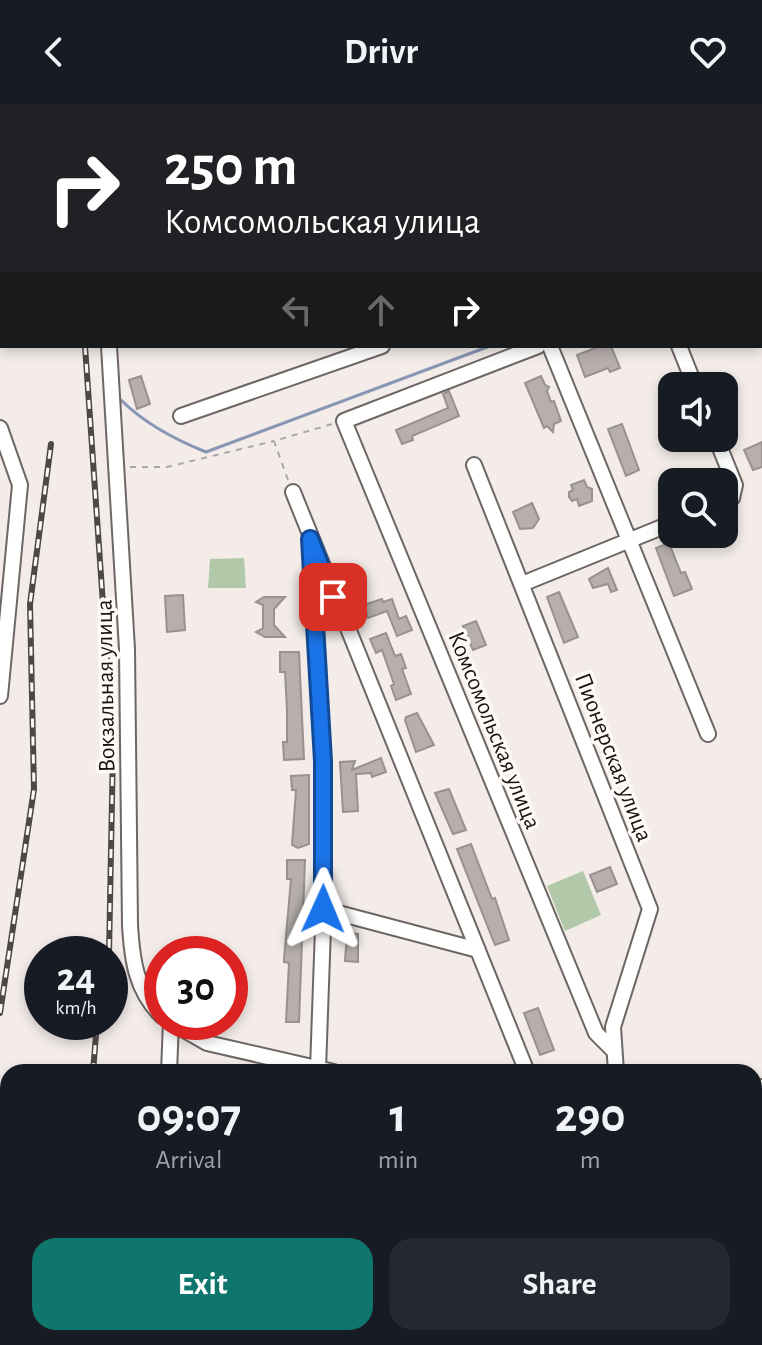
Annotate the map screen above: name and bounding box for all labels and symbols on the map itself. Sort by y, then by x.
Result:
pin [299,563,367,631]
street label: Вокзальная улица [92,599,120,773]
street label: Комсомольская улица [443,628,545,833]
street label: Пионерская улица [570,670,656,845]
position arrow [281,867,365,951]
speed limit sign: 30 [144,936,248,1040]

